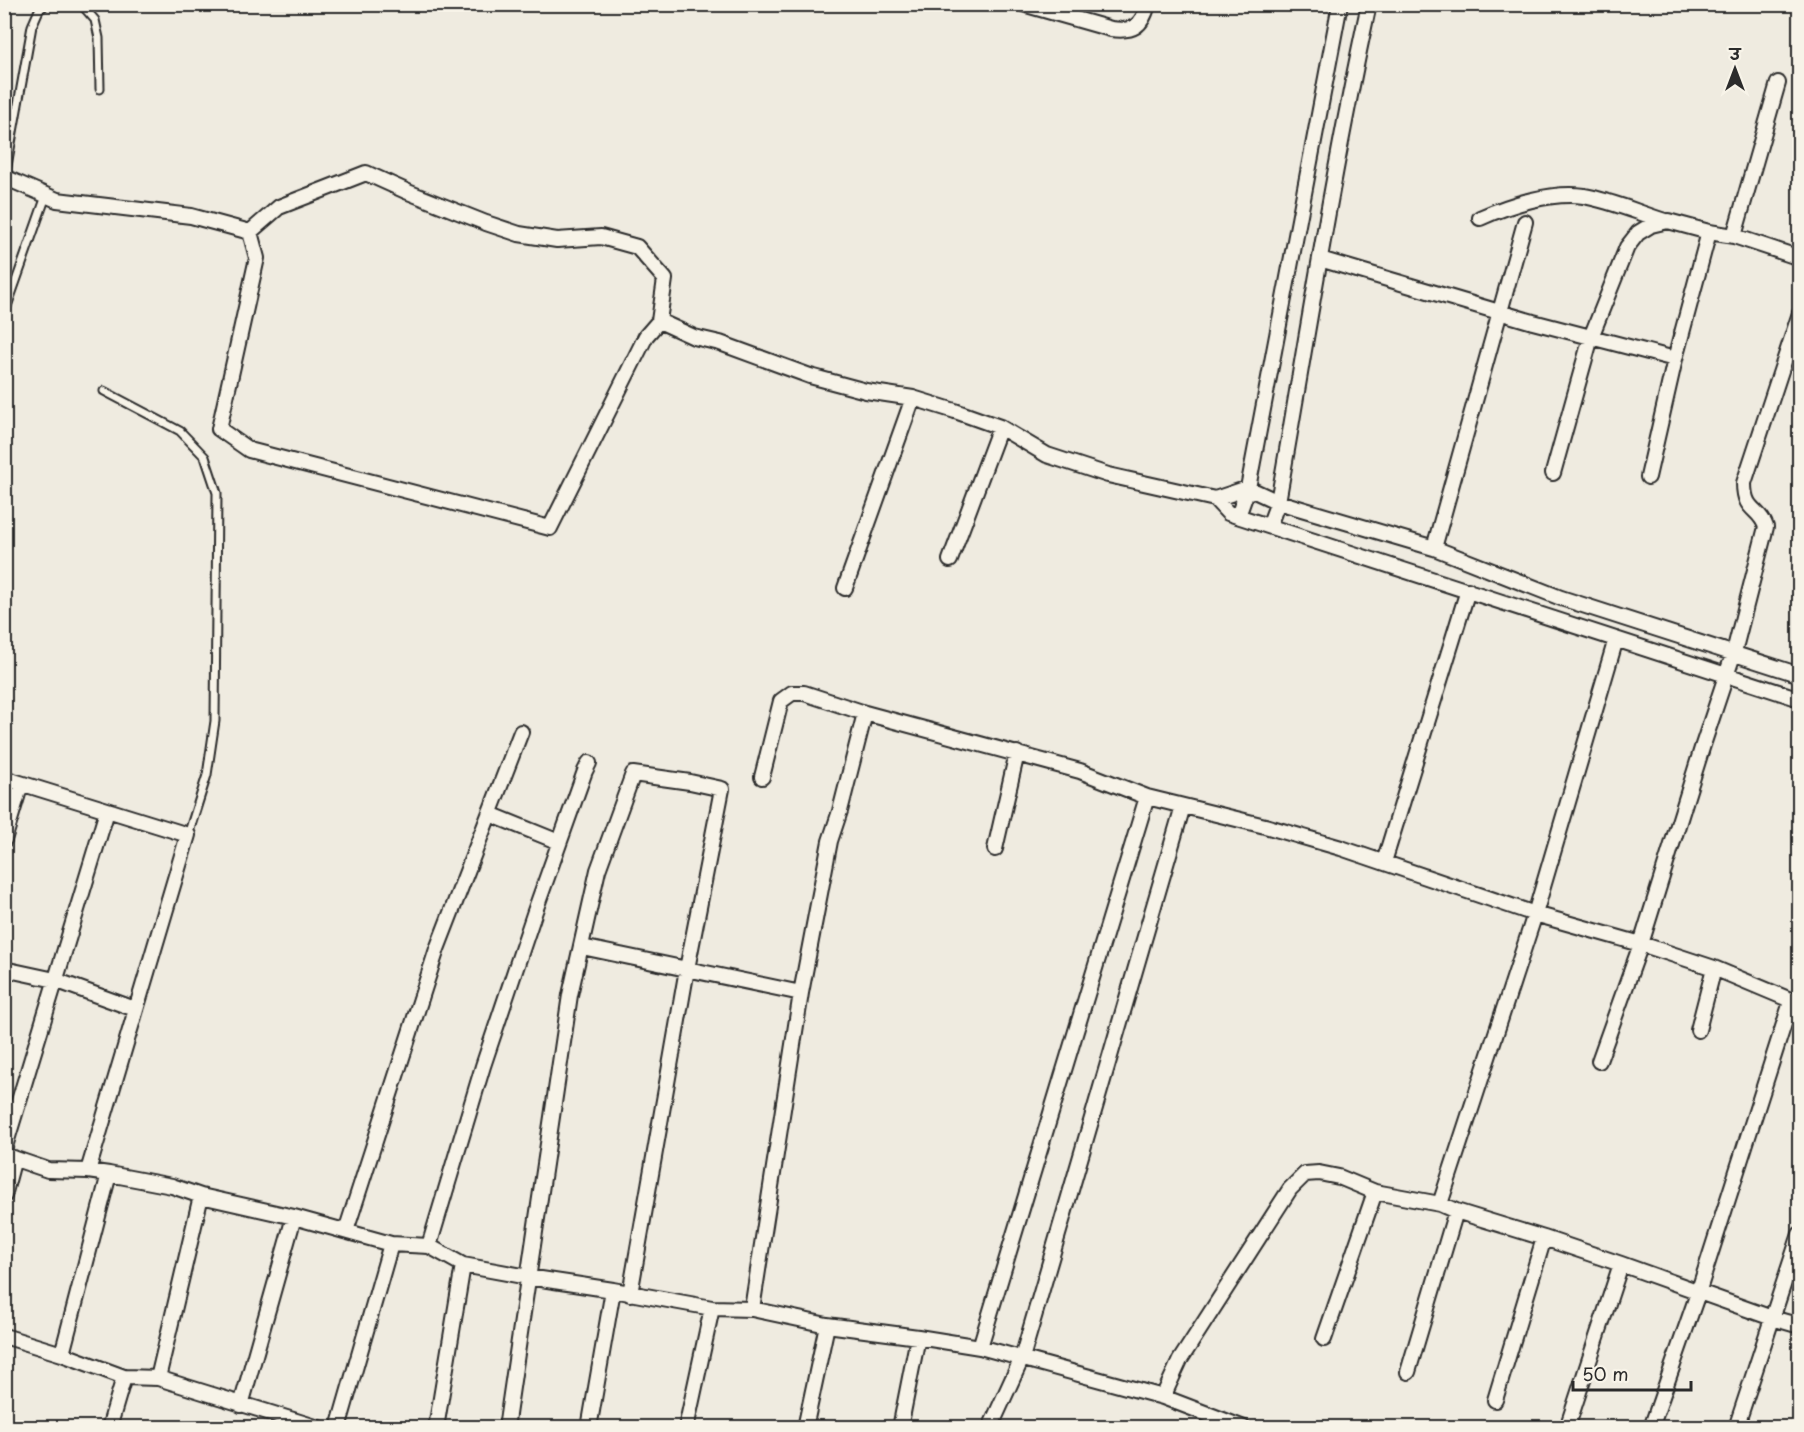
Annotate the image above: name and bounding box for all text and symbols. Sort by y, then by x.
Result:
north arrow [1705,39,1765,99]
text: उ [1728,41,1742,65]
scale bar [1573,1354,1692,1392]
text: 50 m [1582,1360,1629,1387]

